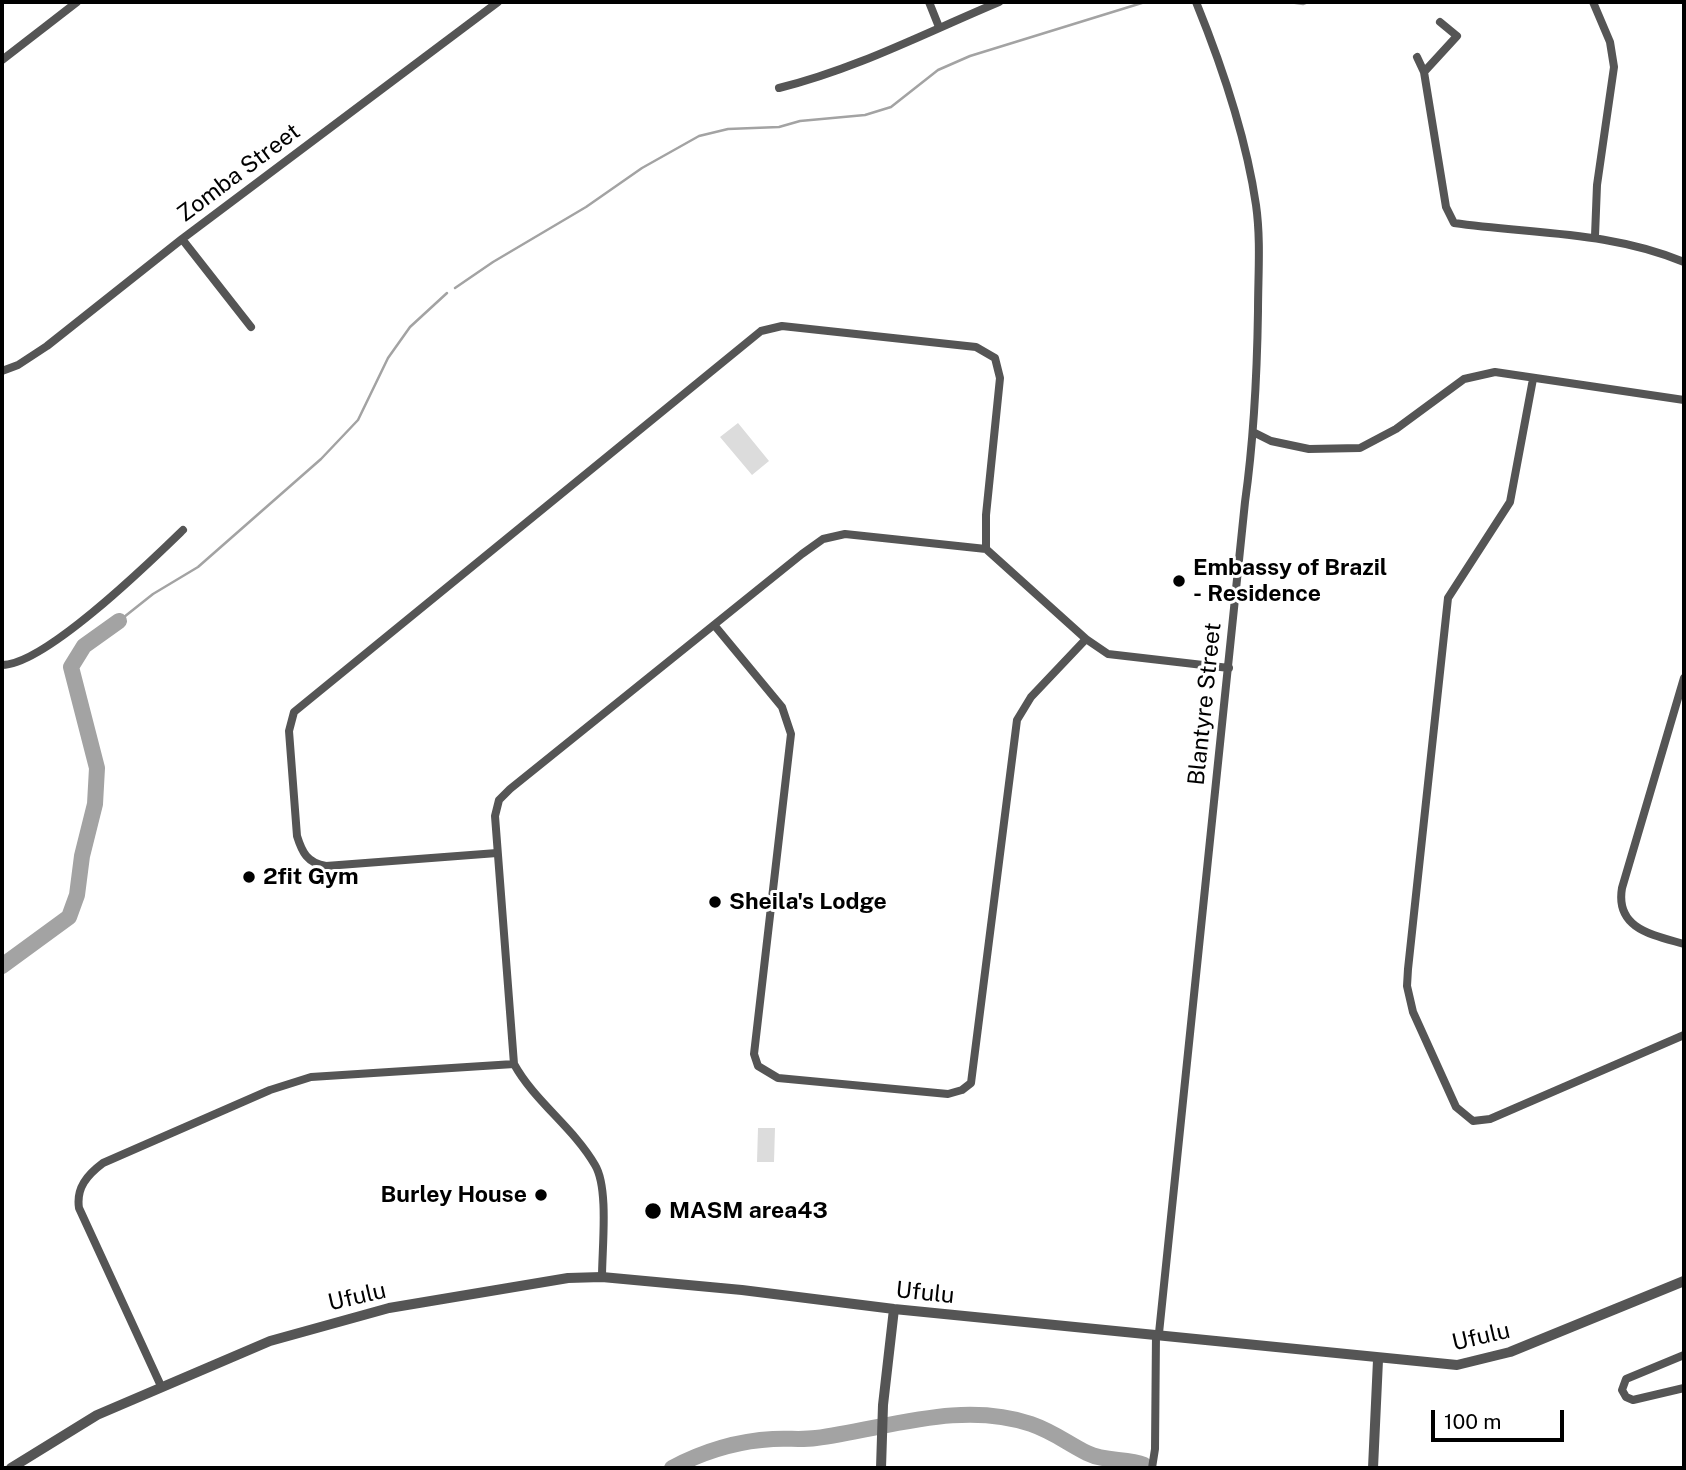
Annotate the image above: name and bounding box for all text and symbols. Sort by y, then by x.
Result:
street label: Zomba Street [172,118,306,228]
place label: Embassy of Brazil - Residence [1193,554,1387,608]
marker: Embassy of Brazil - Residence [1171,573,1187,589]
street label: Blantyre Street [1183,621,1227,787]
place label: 2fit Gym [263,863,359,891]
marker: 2fit Gym [241,869,257,885]
place label: Sheila's Lodge [729,888,887,916]
marker: Sheila's Lodge [707,894,723,910]
place label: Burley House [380,1181,527,1209]
marker: Burley House [533,1187,549,1203]
place label: MASM area43 [669,1197,828,1225]
marker: MASM area43 [643,1201,663,1221]
street label: Ufulu [894,1276,956,1310]
street label: Ufulu [325,1277,389,1317]
street label: Ufulu [1449,1317,1513,1357]
scale bar [1434,1396,1567,1440]
text: 100 m [1444,1409,1501,1434]

